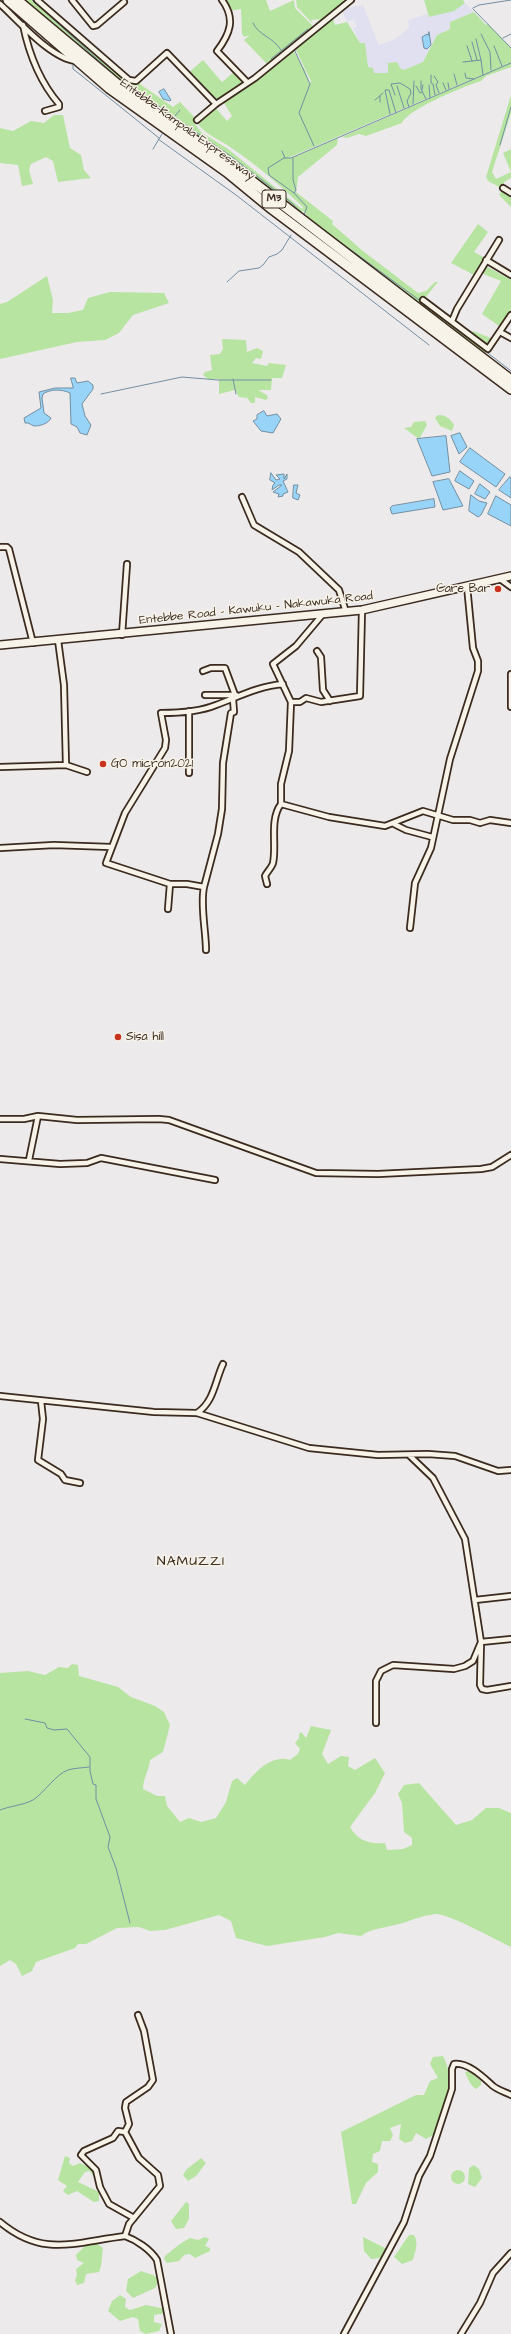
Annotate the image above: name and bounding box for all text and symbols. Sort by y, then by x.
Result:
street label: Entebbe-Kampala Expressway [117,76,257,184]
road number: M3 [262,190,286,208]
place label: Care Bar [436,582,490,596]
marker: Care Bar [493,584,503,594]
street label: Entebbe Road - Kawuku - Nakawuka Road [138,590,374,628]
place label: GO micron2021 [111,757,193,771]
marker: GO micron2021 [98,759,108,769]
place label: Sisa hill [126,1030,164,1044]
marker: Sisa hill [113,1032,123,1042]
district label: NAMUZZI [157,1554,225,1570]

